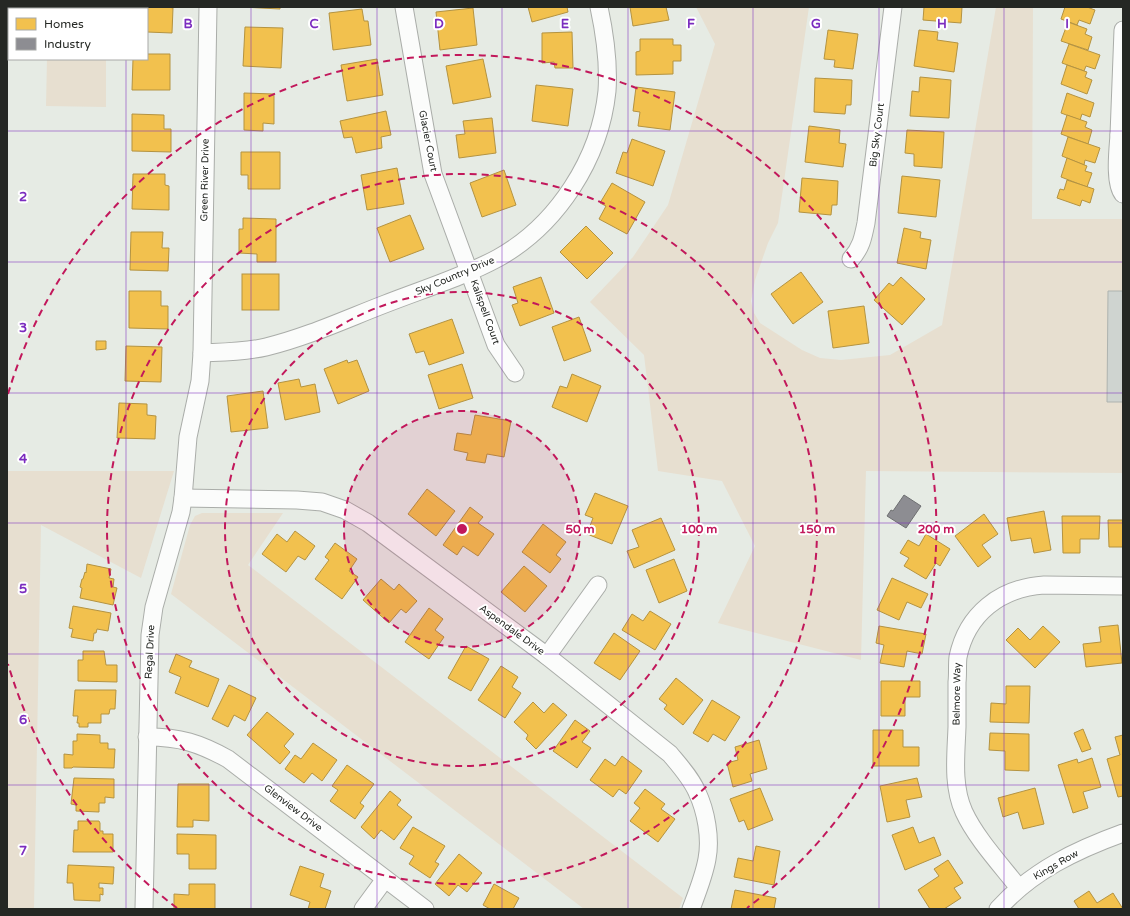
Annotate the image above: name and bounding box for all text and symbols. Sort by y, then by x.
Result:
legend [8,8,148,60]
text: B [183,16,193,32]
text: C [309,16,319,32]
text: D [434,16,444,32]
text: E [561,16,569,32]
text: F [687,16,695,32]
text: G [811,16,821,32]
text: H [937,16,947,32]
text: I [1065,16,1069,32]
text: Homes [44,17,84,31]
text: Industry [44,37,91,51]
street label: Big Sky Court [867,102,887,168]
street label: Glacier Court [416,109,440,173]
street label: Green River Drive [198,138,212,222]
text: 2 [19,189,27,205]
street label: Sky Country Drive [414,254,497,298]
street label: Kalispell Court [468,278,502,346]
text: 3 [19,320,27,336]
text: 4 [19,451,28,467]
centre of rings [455,522,469,536]
text: 50 m [565,522,595,536]
text: 100 m [681,522,717,536]
text: 150 m [799,522,835,536]
text: 200 m [918,522,954,536]
text: 5 [19,581,27,597]
street label: Aspendale Drive [477,602,547,658]
street label: Regal Drive [143,624,157,679]
street label: Belmore Way [950,662,964,726]
text: 6 [19,712,27,728]
street label: Glenview Drive [261,782,325,834]
text: 7 [19,843,27,859]
street label: Kings Row [1031,847,1081,883]

